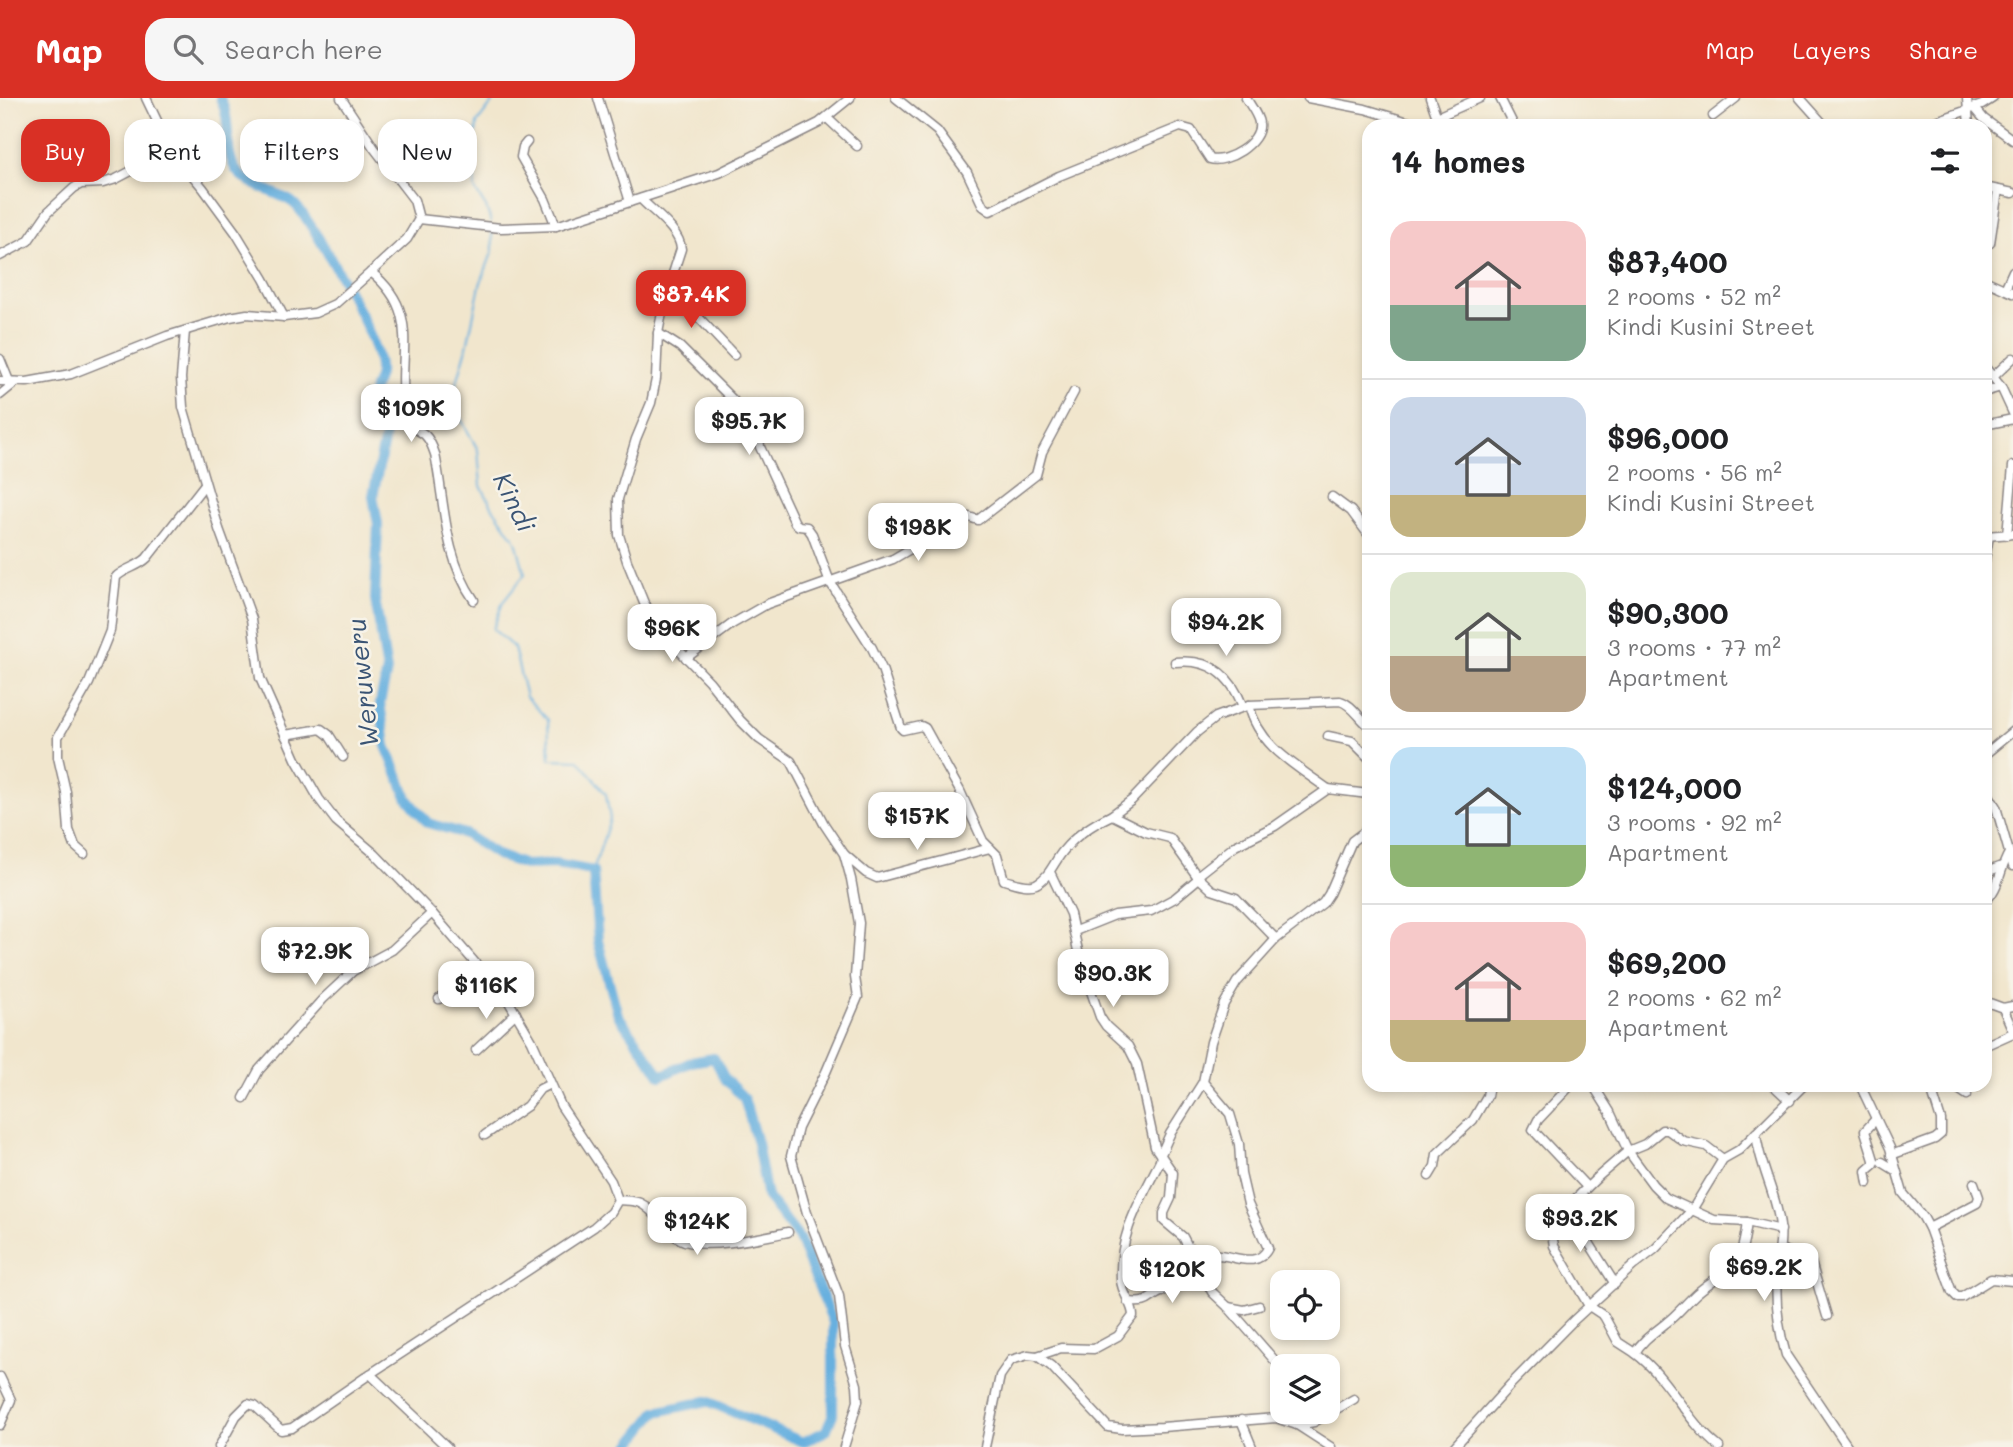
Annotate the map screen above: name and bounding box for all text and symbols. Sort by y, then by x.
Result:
search box [145,18,635,81]
text: Map [35,28,103,71]
icon: search [169,30,207,68]
text: Search here [225,32,383,66]
text: Map [1706,34,1754,65]
text: Layers [1792,34,1871,65]
text: Share [1909,34,1978,65]
chip: Buy [21,119,110,182]
chip: Rent [124,119,226,182]
chip: Filters [240,119,364,182]
chip: New [378,119,477,182]
text: 14 homes [1390,141,1526,181]
icon: filters [1926,142,1964,180]
text: $87,400 [1607,241,1728,281]
icon: home [1446,249,1530,333]
pin: $87.4K [634,271,748,330]
text: $87.4K [652,278,730,308]
text: 2 rooms · 52 m² [1607,281,1781,311]
text: Kindi Kusini Street [1607,311,1815,341]
pin: $109K [362,384,460,444]
text: $109K [377,392,445,422]
pin: $95.7K [692,398,806,457]
text: $95.7K [711,405,787,435]
text: $96,000 [1607,417,1729,457]
icon: home [1446,425,1530,509]
text: 2 rooms · 56 m² [1607,457,1782,487]
water label: Kindi [486,466,544,538]
text: Kindi Kusini Street [1607,487,1815,517]
pin: $198K [869,504,967,563]
text: $198K [884,511,952,541]
text: $90,300 [1607,592,1729,632]
pin: $94.2K [1169,598,1283,658]
icon: home [1446,600,1530,684]
pin: $96K [631,604,713,664]
text: $94.2K [1187,606,1265,636]
text: $96K [643,612,701,642]
water label: Weruweru [338,617,386,749]
text: 3 rooms · 77 m² [1607,632,1781,662]
text: Apartment [1607,662,1729,692]
text: $124,000 [1607,767,1742,807]
icon: home [1446,775,1530,859]
pin: $157K [868,792,966,852]
text: $157K [884,800,950,830]
text: 3 rooms · 92 m² [1607,807,1782,837]
text: Apartment [1607,837,1729,867]
pin: $72.9K [258,928,372,987]
text: $72.9K [277,935,353,965]
text: $69,200 [1607,942,1726,982]
pin: $90.3K [1056,950,1170,1009]
icon: home [1446,950,1530,1034]
text: $90.3K [1074,957,1152,987]
pin: $116K [437,962,535,1021]
text: $116K [454,969,518,999]
text: 2 rooms · 62 m² [1607,982,1781,1012]
text: Apartment [1607,1012,1729,1042]
pin: $93.2K [1523,1194,1637,1254]
pin: $124K [648,1198,746,1257]
text: $93.2K [1542,1202,1618,1232]
text: $124K [664,1205,730,1235]
pin: $69.2K [1707,1244,1821,1303]
pin: $120K [1123,1246,1221,1305]
text: $69.2K [1725,1251,1803,1281]
text: $120K [1138,1253,1206,1283]
map controls [1270,1270,1340,1424]
button: locate [1270,1270,1340,1340]
button: layers [1270,1354,1340,1424]

